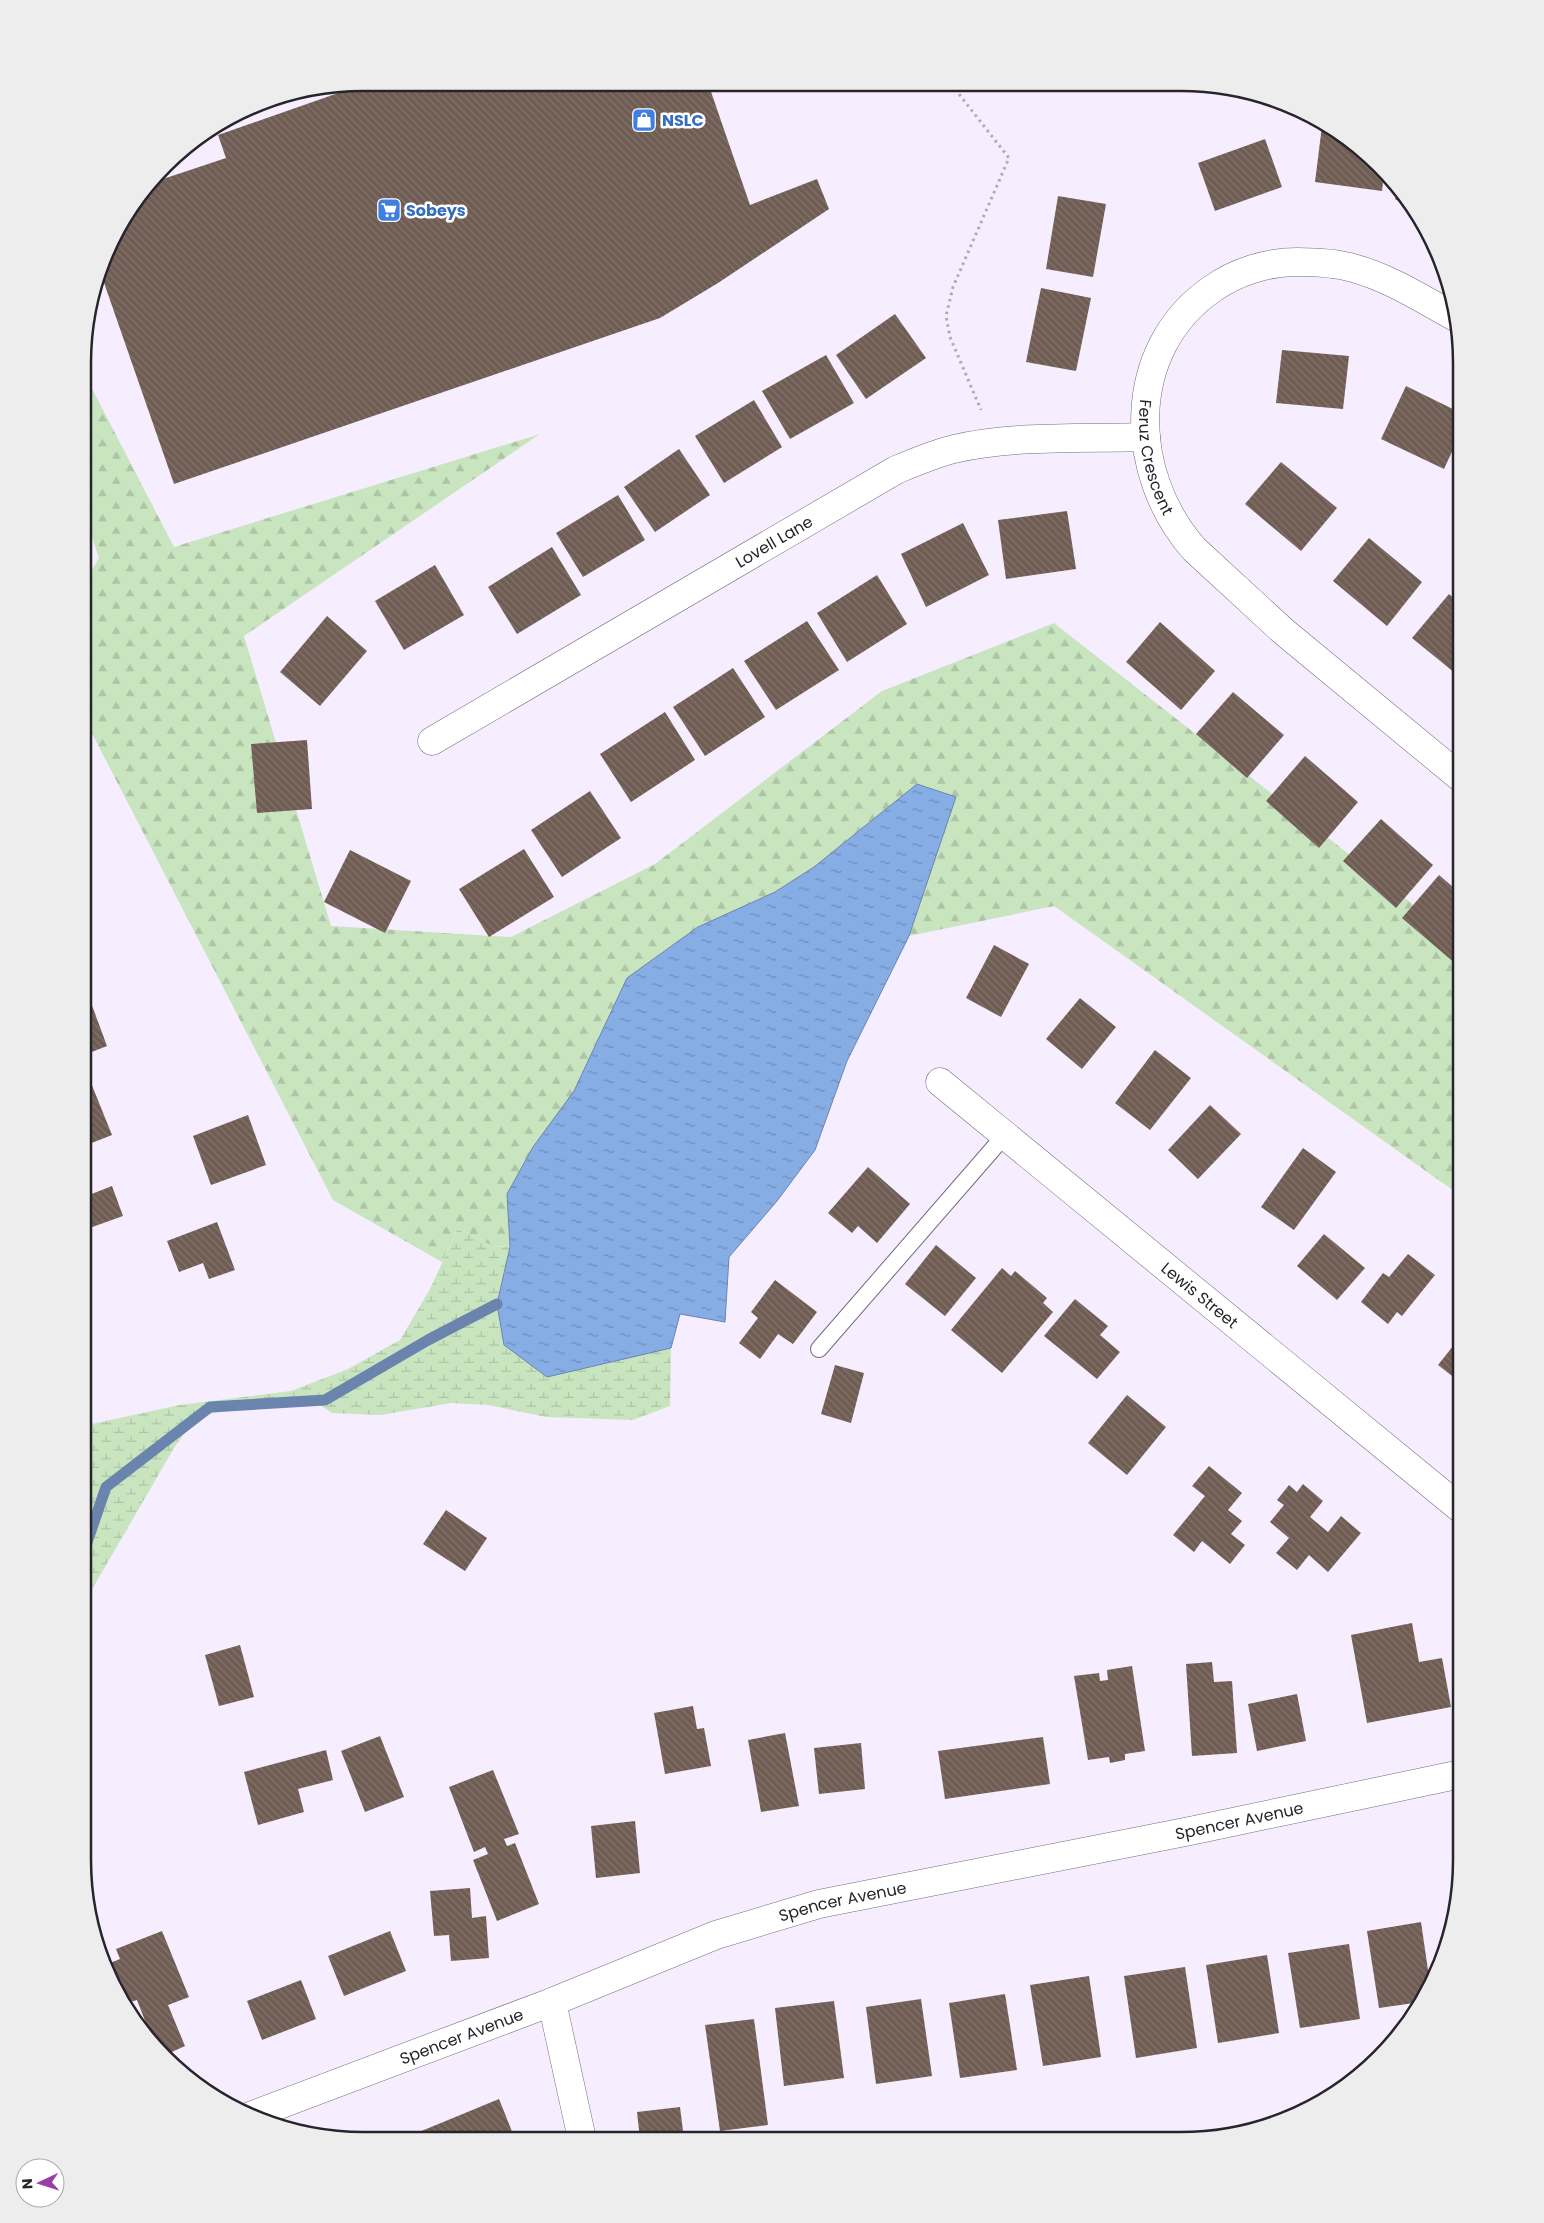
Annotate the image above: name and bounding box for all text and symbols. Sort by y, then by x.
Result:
shop icon: NSLC [631,107,657,133]
place label: NSLC [662,109,704,132]
supermarket icon: Sobeys [376,197,402,223]
place label: Sobeys [406,199,466,222]
street label: Feruz Crescent [1133,398,1179,519]
street label: Lovell Lane [731,510,817,573]
street label: Lewis Street [1156,1257,1243,1334]
street label: Spencer Avenue [1173,1796,1306,1846]
street label: Spencer Avenue [776,1876,908,1928]
street label: Spencer Avenue [397,2003,527,2070]
north arrow [15,2158,65,2208]
text: N [17,2178,37,2190]

